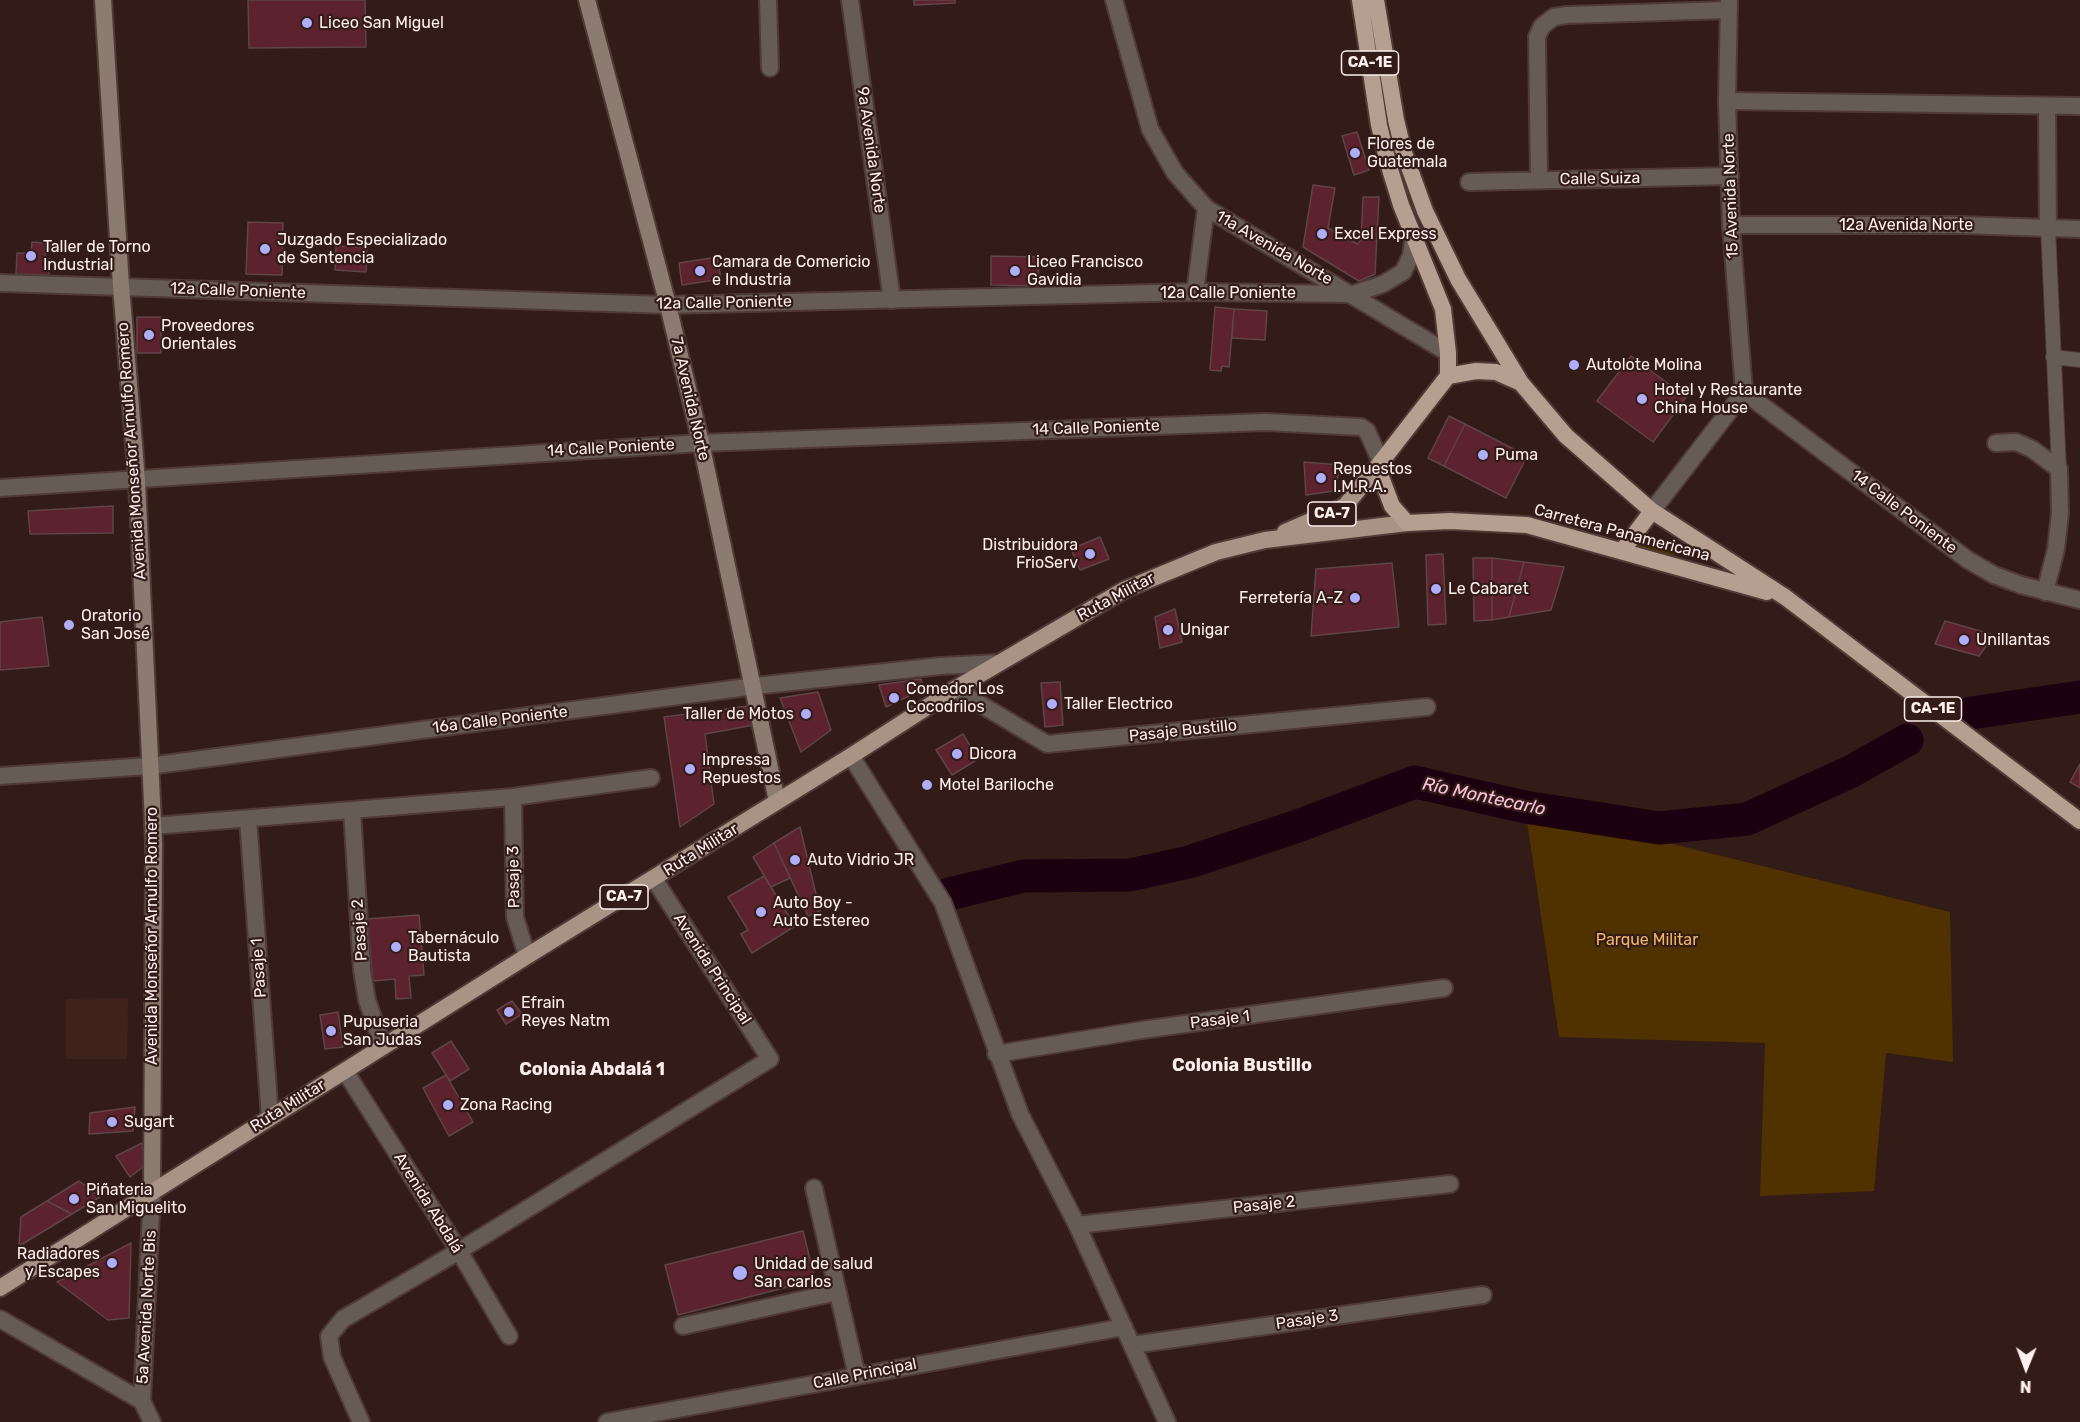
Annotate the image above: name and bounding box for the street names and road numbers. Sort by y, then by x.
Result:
road number: CA-1E [1342,51,1398,75]
street label: 9a Avenida Norte [853,86,889,214]
street label: 15 Avenida Norte [1719,133,1743,259]
street label: Calle Suiza [1560,169,1640,189]
street label: 11a Avenida Norte [1212,207,1336,289]
street label: 12a Avenida Norte [1839,215,1973,235]
street label: 12a Calle Poniente [170,279,306,303]
street label: 12a Calle Poniente [1160,283,1296,303]
street label: 12a Calle Poniente [656,292,792,314]
street label: Avenida Monseñor Arnulfo Romero [113,322,151,580]
street label: 7a Avenida Norte [666,335,714,463]
street label: 14 Calle Poniente [1032,416,1160,440]
street label: 14 Calle Poniente [547,435,675,461]
street label: 14 Calle Poniente [1847,466,1961,558]
street label: Carretera Panamericana [1532,500,1712,566]
road number: CA-7 [1308,502,1356,526]
street label: Ruta Militar [1074,569,1158,625]
road number: CA-1E [1904,697,1962,721]
street label: 16a Calle Poniente [431,702,569,738]
street label: Pasaje Bustillo [1128,716,1238,746]
street label: Avenida Monseñor Arnulfo Romero [142,807,162,1065]
street label: Ruta Militar [660,819,742,881]
street label: Pasaje 3 [504,846,524,908]
road number: CA-7 [600,885,648,909]
street label: Pasaje 2 [348,898,372,962]
street label: Avenida Principal [669,910,755,1028]
street label: Pasaje 1 [247,937,271,999]
street label: Pasaje 1 [1189,1007,1251,1033]
street label: Ruta Militar [247,1075,329,1137]
street label: Avenida Abdalá [389,1149,467,1257]
street label: Pasaje 2 [1232,1192,1296,1218]
street label: 5a Avenida Norte Bis [133,1230,161,1384]
street label: Pasaje 3 [1275,1306,1339,1334]
street label: Calle Principal [812,1355,918,1393]

